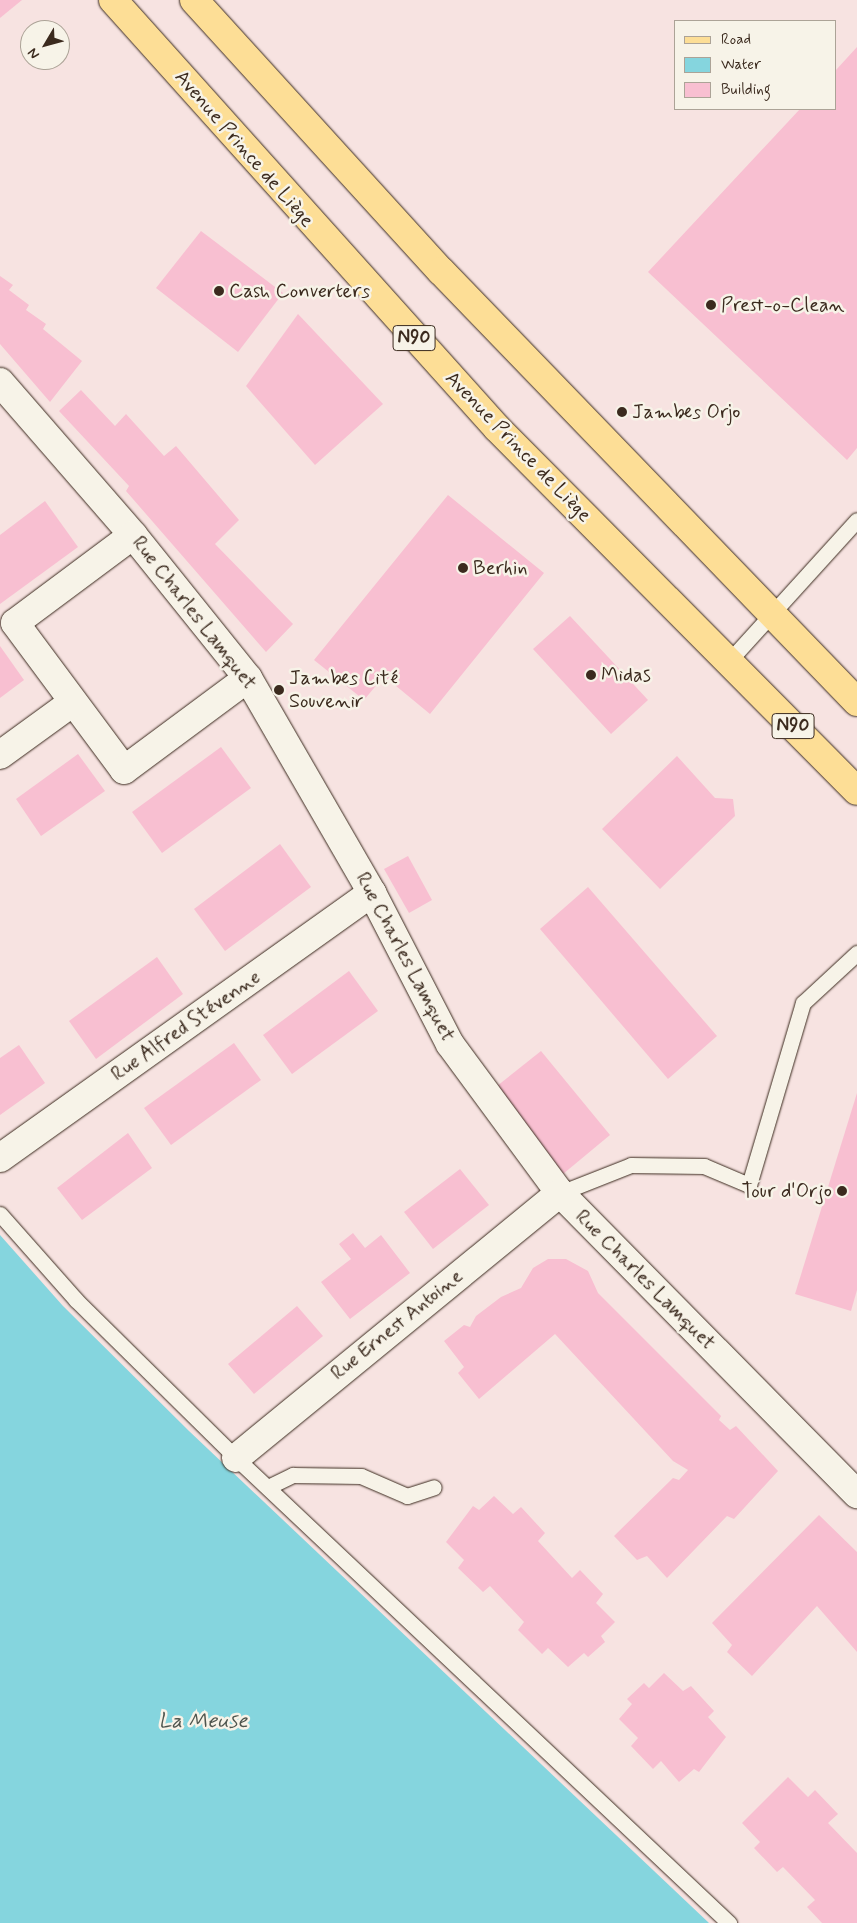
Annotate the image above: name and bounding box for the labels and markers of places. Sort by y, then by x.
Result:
place label: Cash Converters [229,279,370,303]
marker: Cash Converters [213,285,225,297]
place label: Prest-o-Clean [721,293,844,317]
marker: Prest-o-Clean [705,299,717,311]
place label: Jambes Orjo [632,400,743,424]
marker: Jambes Orjo [616,406,628,418]
place label: Berhin [473,556,528,580]
marker: Berhin [457,562,469,574]
place label: Midas [601,663,651,687]
place label: Jambes Cité Souvenir [289,666,399,713]
marker: Midas [585,669,597,681]
marker: Jambes Cité Souvenir [273,684,285,696]
place label: Tour d'Orjo [743,1179,832,1203]
marker: Tour d'Orjo [836,1185,848,1197]

